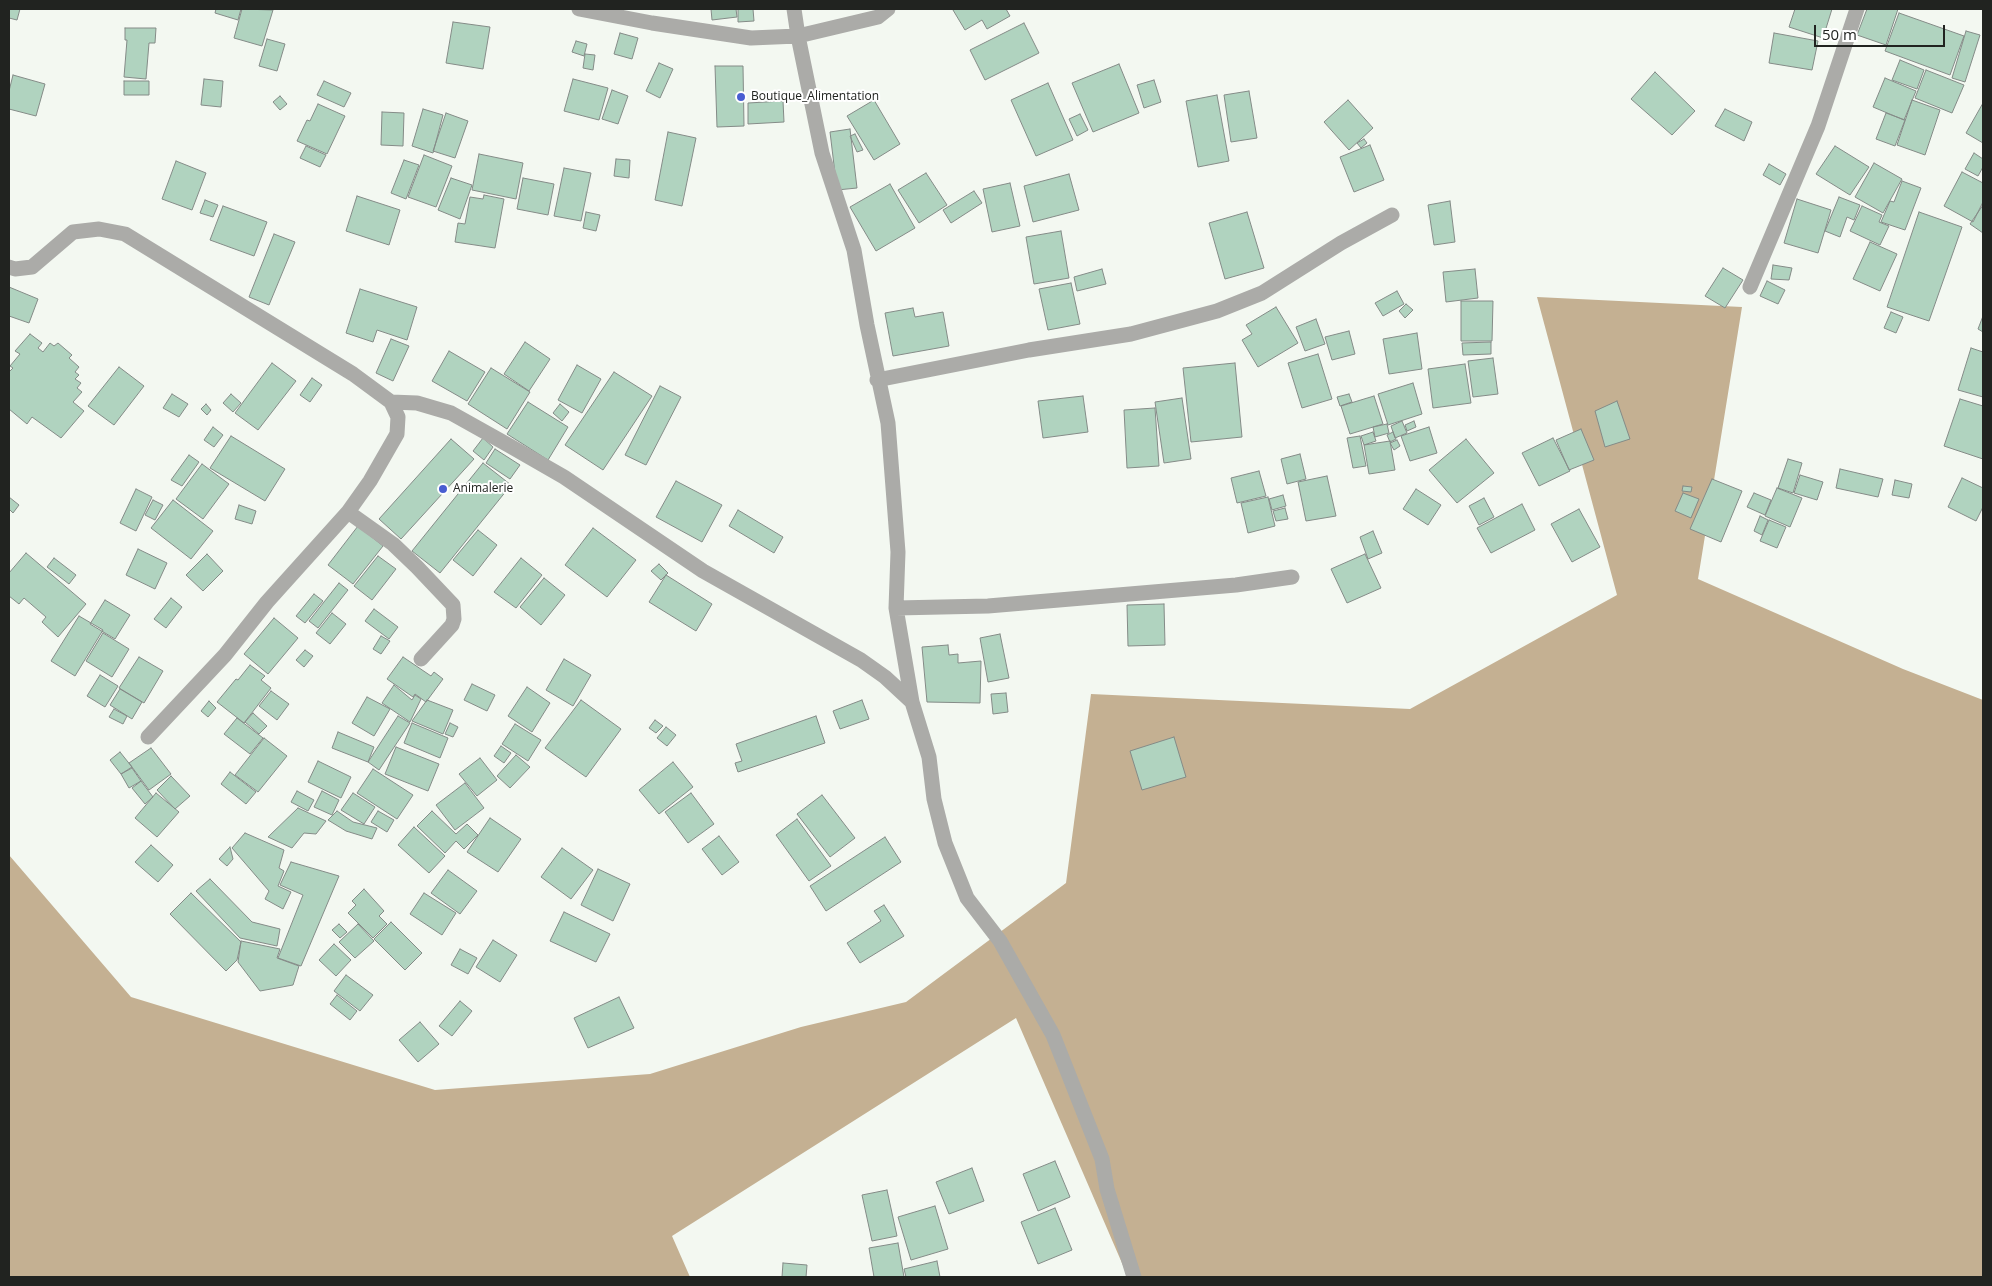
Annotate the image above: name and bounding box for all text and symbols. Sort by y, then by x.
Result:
scale bar [1817,15,1948,47]
text: 50 m [1822,24,1857,44]
place label: Boutique_Alimentation [751,90,879,104]
marker: Boutique_Alimentation [735,91,747,103]
place label: Animalerie [453,482,513,496]
marker: Animalerie [437,483,449,495]

